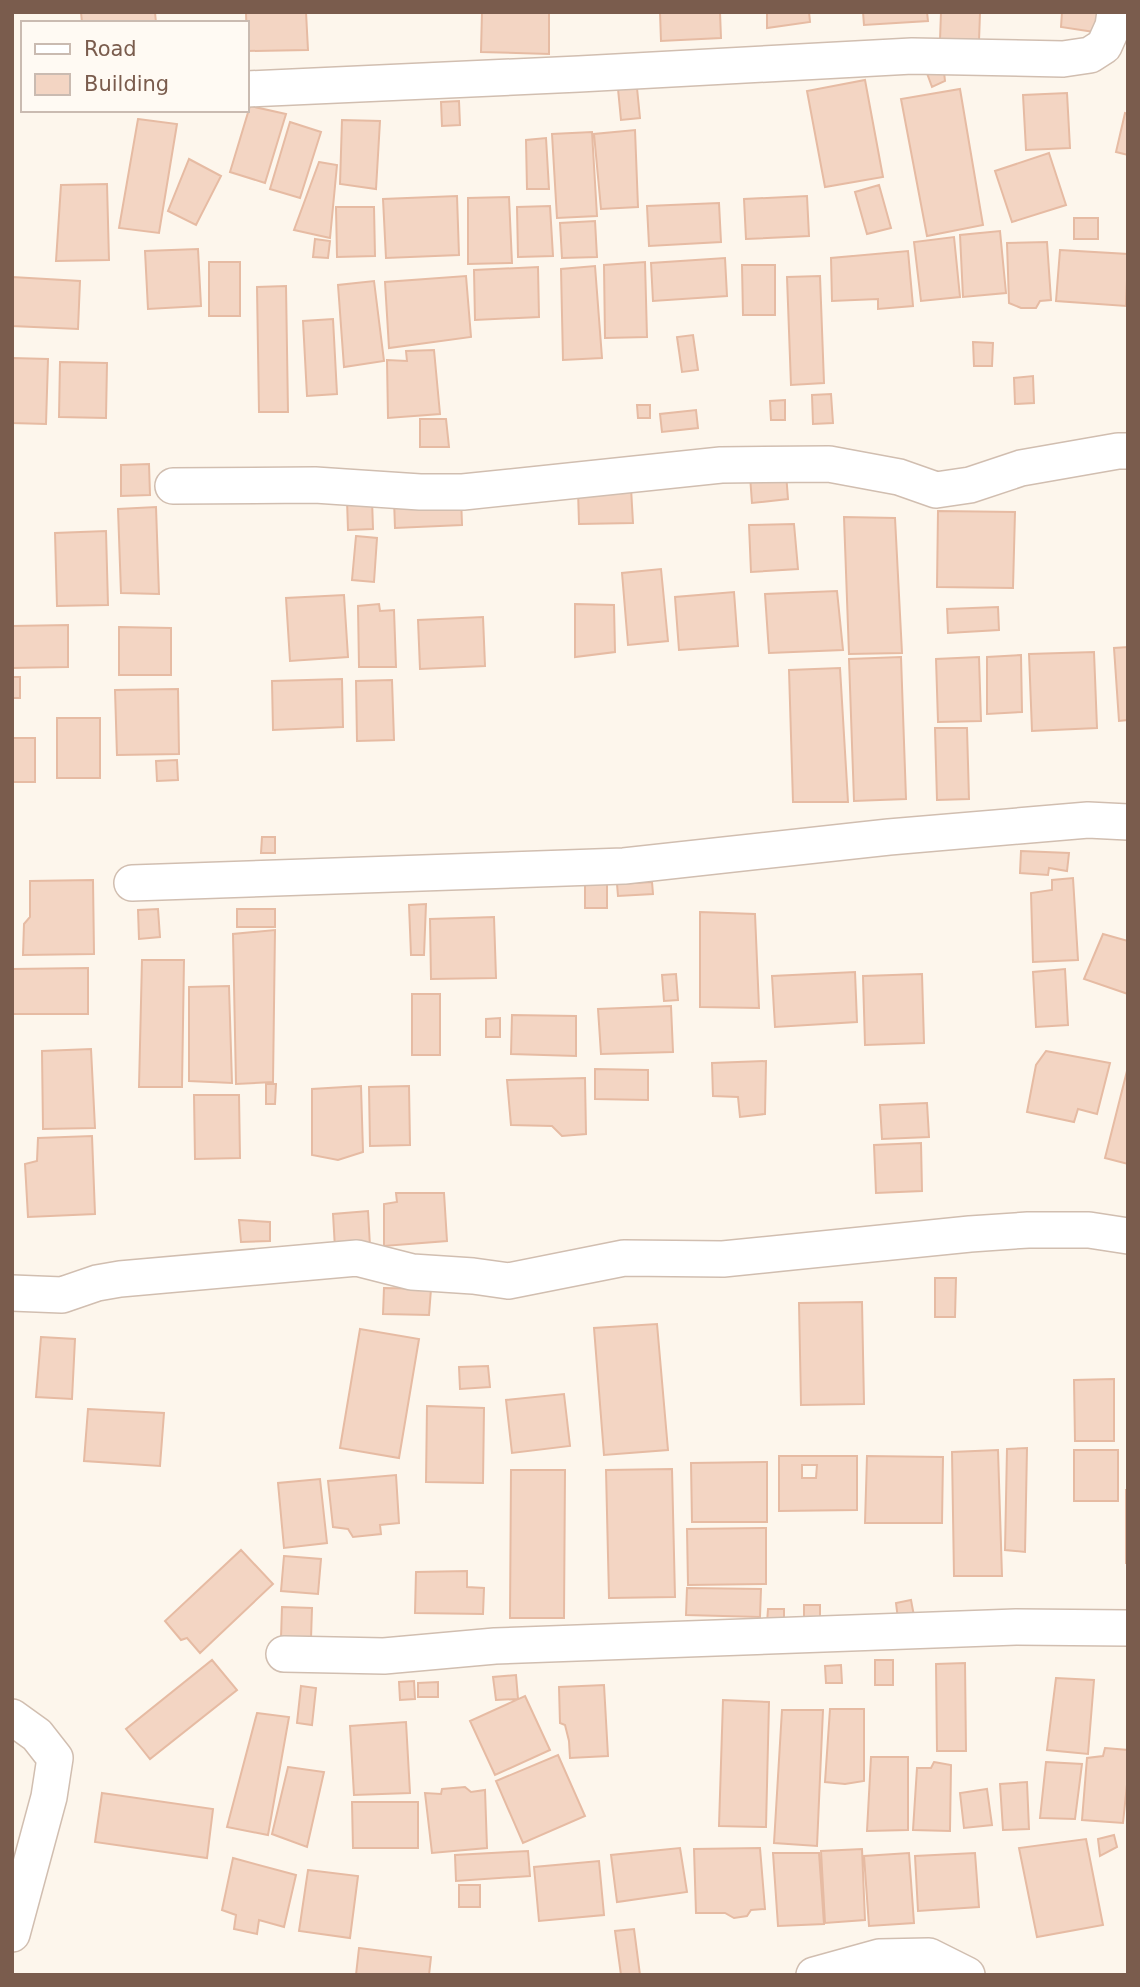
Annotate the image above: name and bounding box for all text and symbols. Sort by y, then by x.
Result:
legend [21,21,248,112]
text: Road [84,37,137,61]
text: Building [84,72,169,96]

